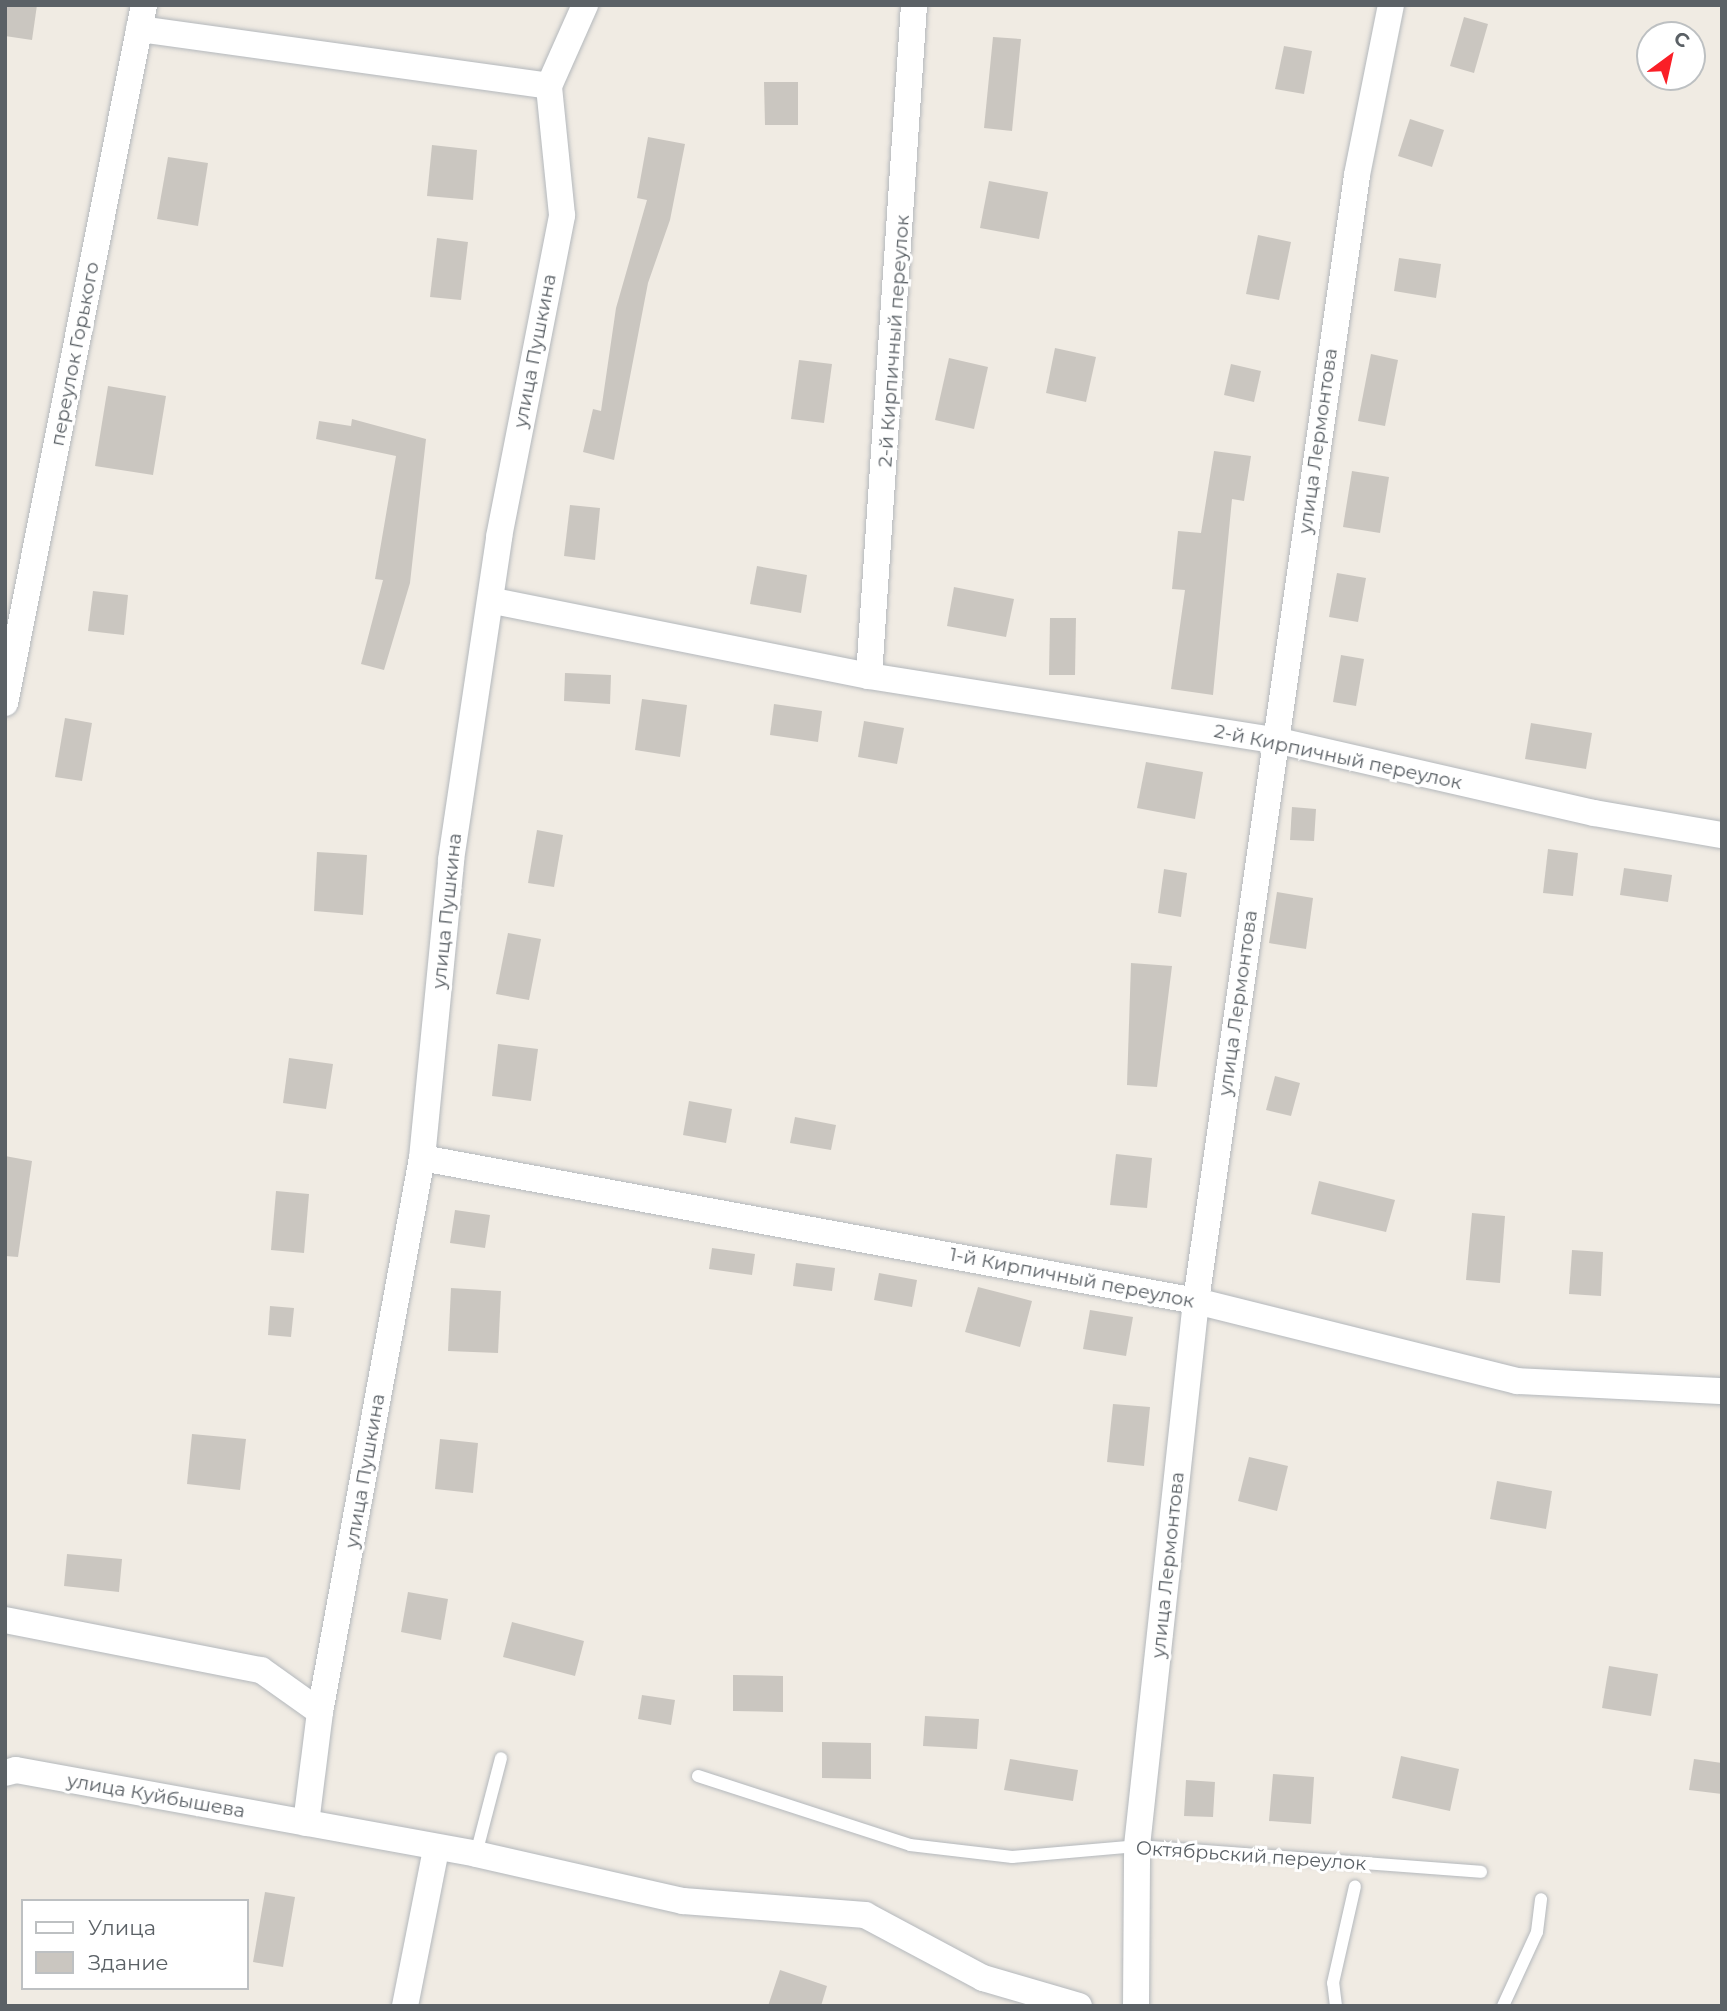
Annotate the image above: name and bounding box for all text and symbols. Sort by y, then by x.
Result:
north arrow [1636,21,1706,91]
text: С [1670,26,1694,53]
street label: 2-й Кирпичный переулок [874,214,914,468]
street label: переулок Горького [46,260,104,448]
street label: улица Пушкина [509,272,561,430]
street label: улица Лермонтова [1294,347,1342,535]
street label: 2-й Кирпичный переулок [1212,720,1464,794]
street label: улица Пушкина [427,832,467,990]
street label: улица Лермонтова [1214,909,1262,1097]
street label: 1-й Кирпичный переулок [948,1243,1196,1313]
street label: улица Пушкина [340,1392,390,1550]
street label: улица Лермонтова [1147,1471,1189,1659]
street label: улица Куйбышева [65,1769,247,1823]
street label: Октябрьский переулок [1135,1837,1367,1875]
legend [21,1899,248,1990]
text: Улица [88,1915,156,1940]
text: Здание [88,1950,169,1975]

